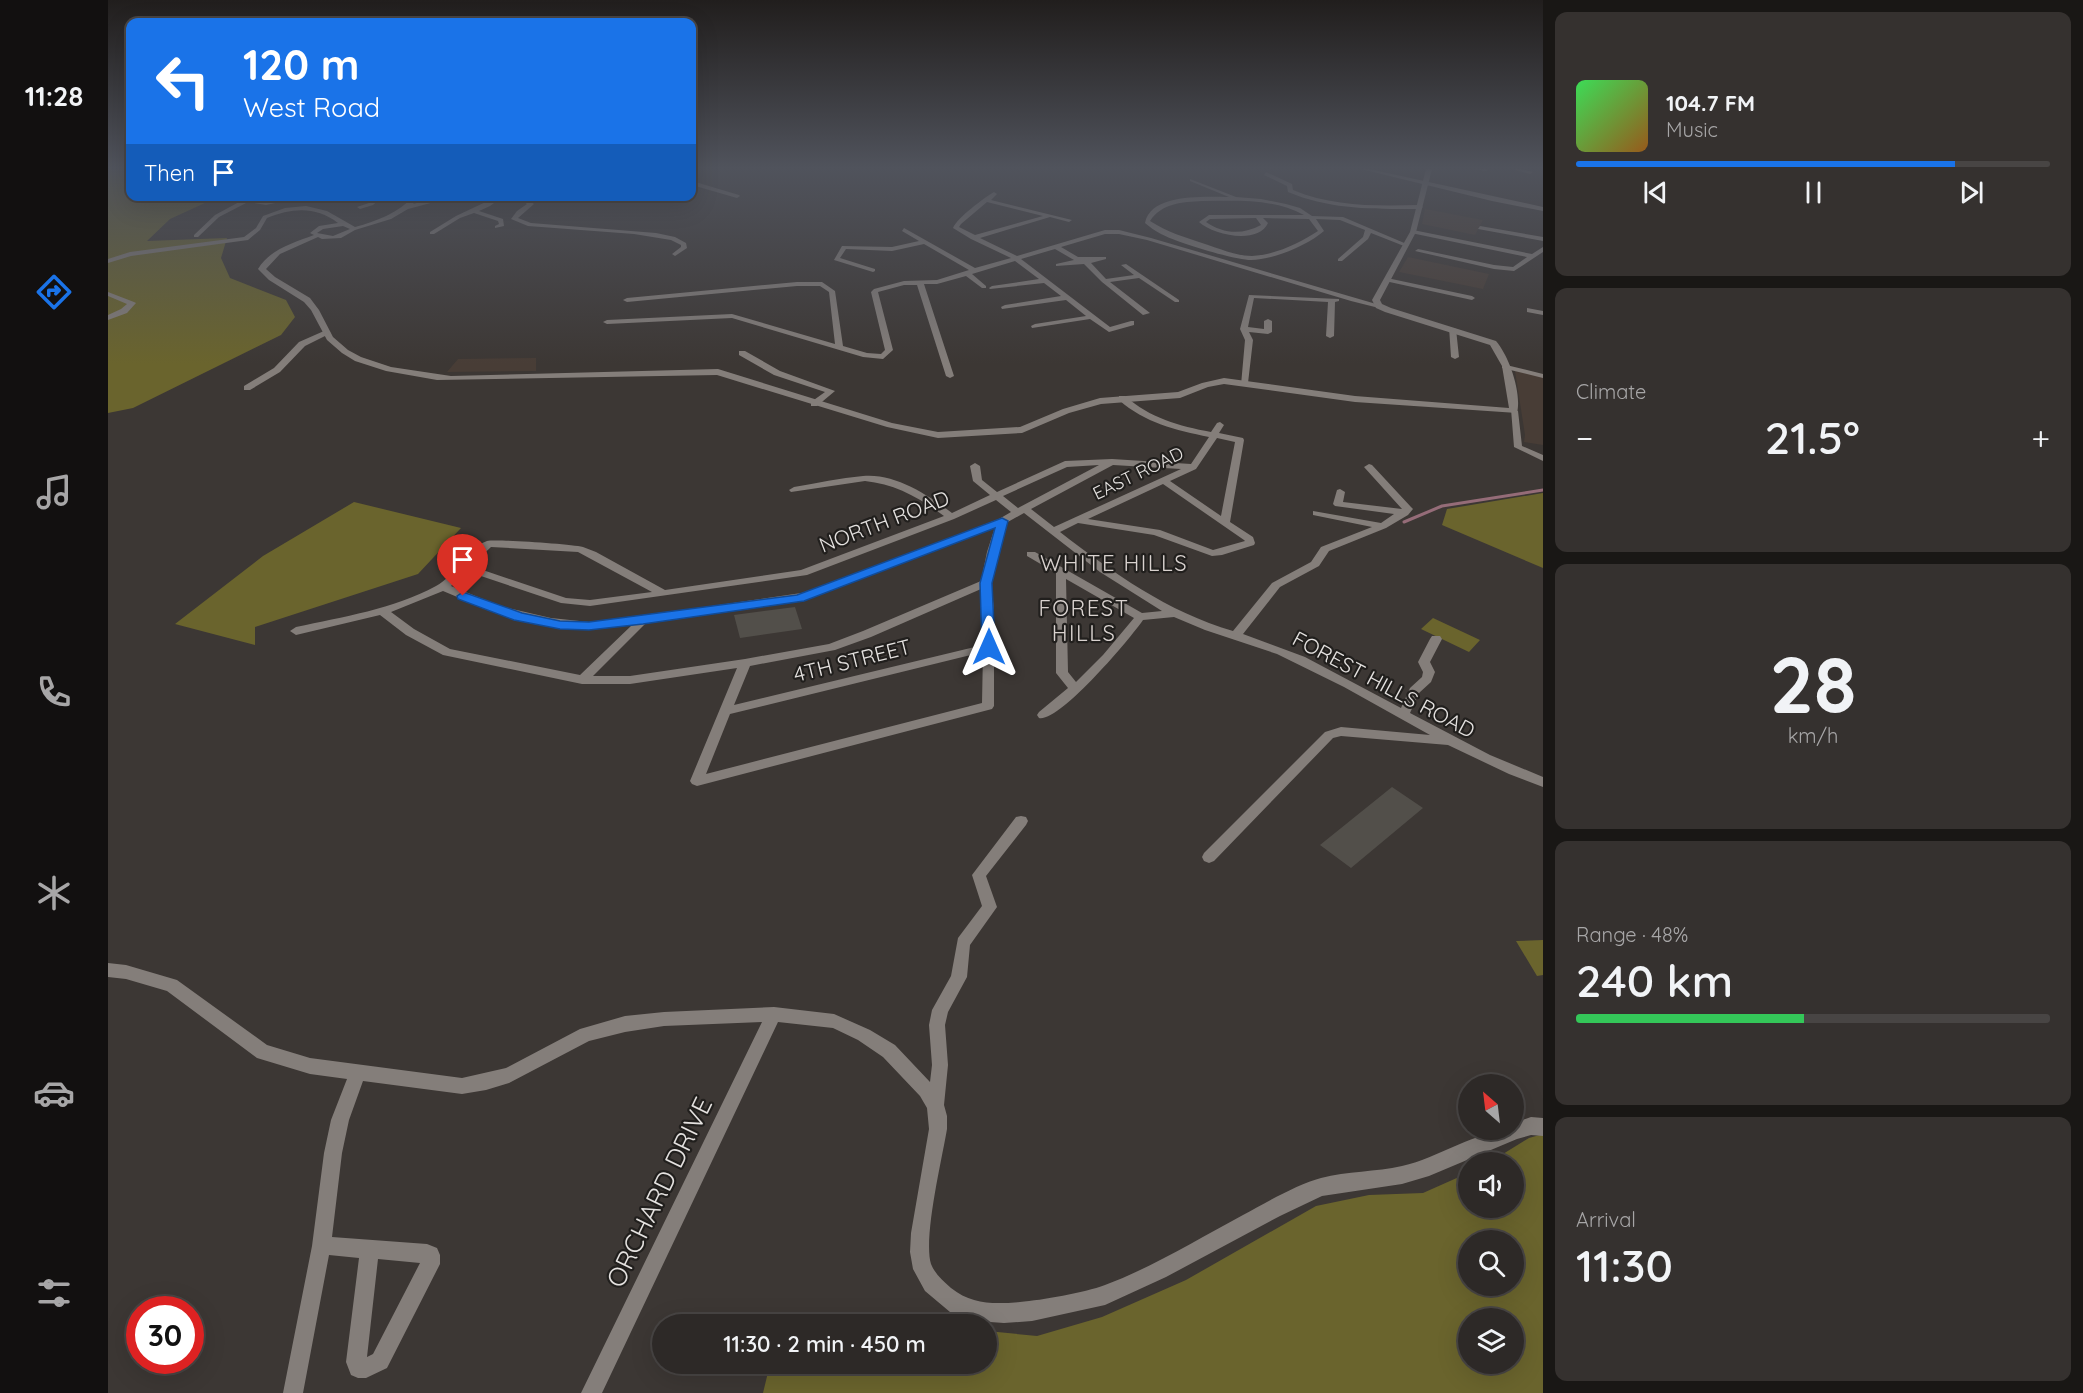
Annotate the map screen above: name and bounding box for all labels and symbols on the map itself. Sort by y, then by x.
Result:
street label: EAST ROAD [1089,441,1187,505]
street label: NORTH ROAD [815,484,953,558]
pin [437,534,488,596]
district label: WHITE HILLS [1040,549,1188,577]
district label: FOREST HILLS [1039,594,1130,647]
position arrow [957,615,1021,679]
street label: FOREST HILLS ROAD [1288,625,1480,743]
street label: 4TH STREET [791,633,913,687]
north arrow [1458,1074,1524,1140]
street label: ORCHARD DRIVE [599,1092,719,1292]
speed limit sign: 30 [126,1296,204,1374]

